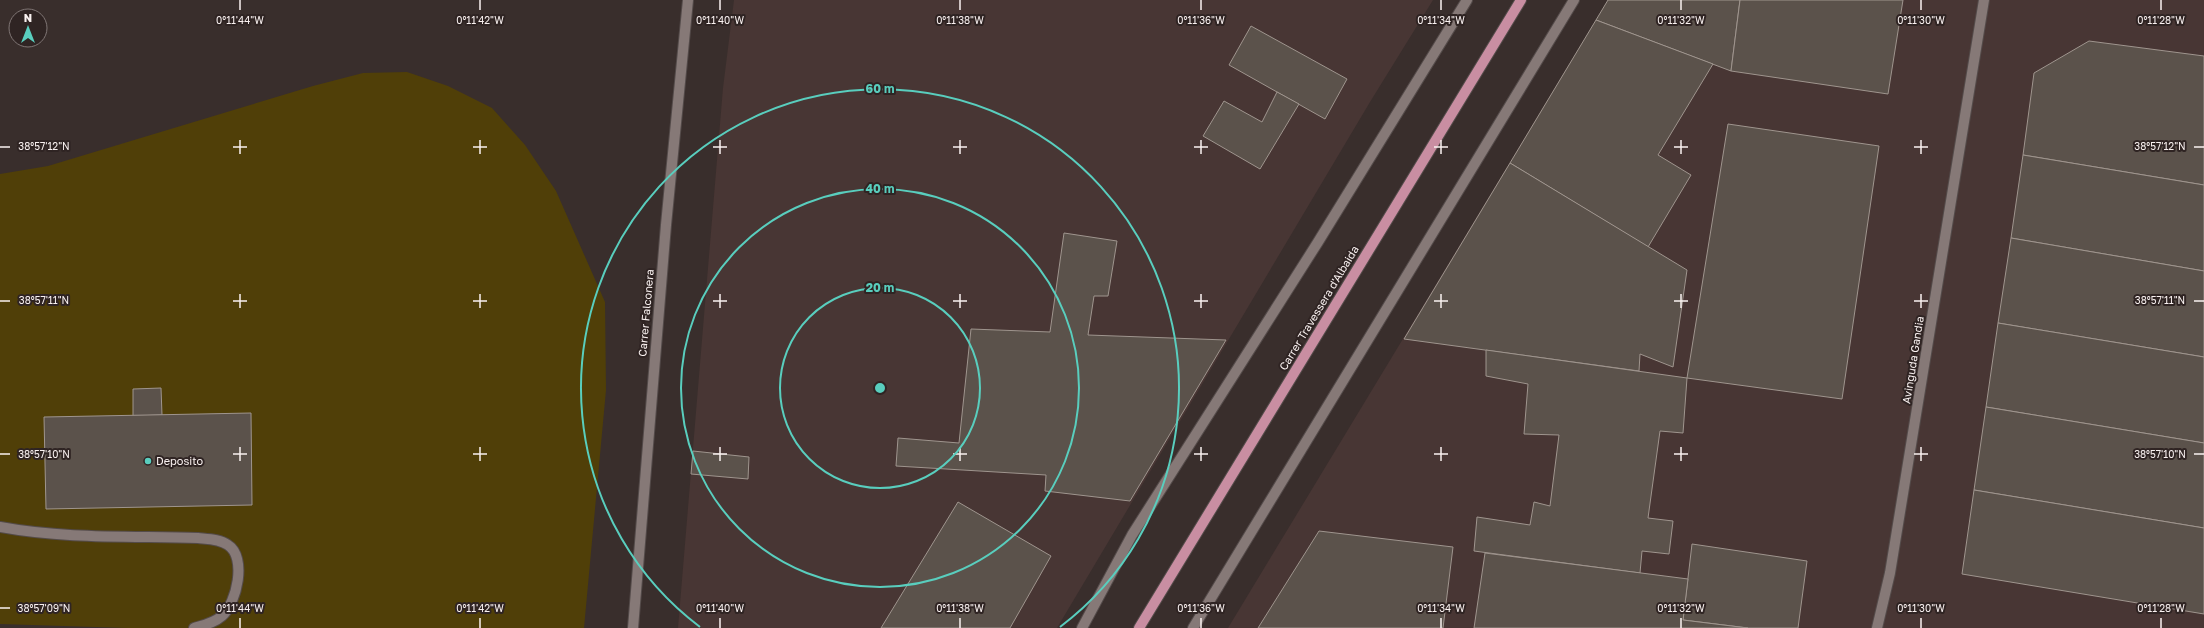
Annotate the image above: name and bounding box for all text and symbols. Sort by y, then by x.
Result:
north arrow [8,8,48,48]
text: N [24,11,32,24]
text: 0°11'44"W [216,14,264,26]
text: 0°11'42"W [456,14,504,26]
text: 0°11'40"W [696,14,744,26]
text: 0°11'38"W [936,14,984,26]
text: 0°11'36"W [1177,14,1225,26]
text: 0°11'34"W [1417,14,1465,26]
text: 0°11'32"W [1657,14,1705,26]
text: 0°11'30"W [1897,14,1945,26]
text: 0°11'28"W [2137,14,2185,26]
text: 60 m [866,81,894,96]
text: 38°57'12"N [18,140,70,152]
text: 38°57'12"N [2134,140,2186,152]
text: 40 m [866,181,894,196]
street label: Carrer Travessera d'Albaida [1276,243,1361,372]
street label: Carrer Falconera [635,269,656,357]
text: 20 m [866,280,894,295]
text: 38°57'11"N [19,294,69,306]
text: 38°57'11"N [2135,294,2185,306]
street label: Avinguda Gandia [1899,315,1926,405]
centre of rings [873,381,887,395]
text: 38°57'10"N [18,448,70,460]
text: 38°57'10"N [2134,448,2186,460]
place label: Deposito [156,454,204,467]
marker: Deposito [143,456,153,466]
text: 38°57'09"N [18,602,70,614]
text: 0°11'44"W [216,602,264,614]
text: 0°11'42"W [456,602,504,614]
text: 0°11'40"W [696,602,744,614]
text: 0°11'38"W [936,602,984,614]
text: 0°11'36"W [1177,602,1225,614]
text: 0°11'34"W [1417,602,1465,614]
text: 0°11'32"W [1657,602,1705,614]
text: 0°11'30"W [1897,602,1945,614]
text: 0°11'28"W [2137,602,2185,614]

